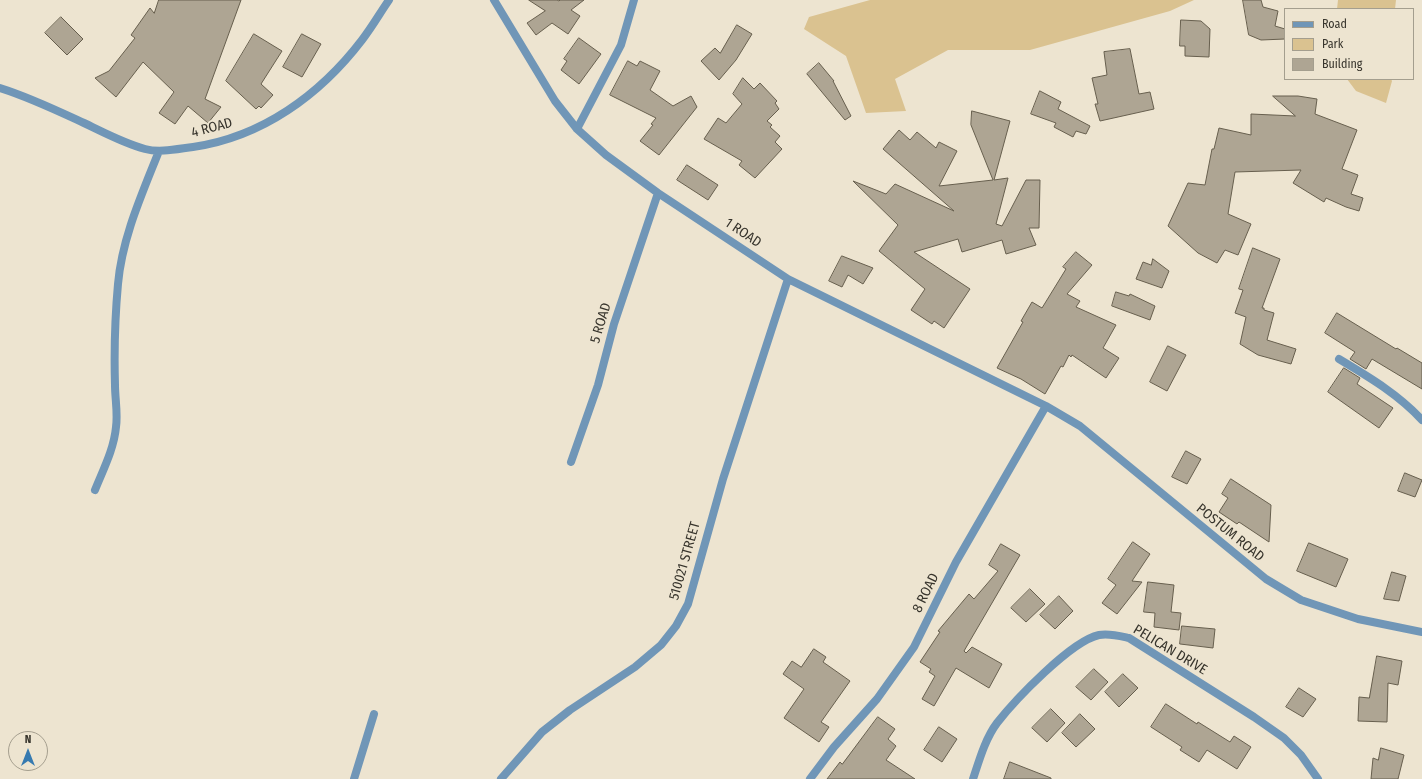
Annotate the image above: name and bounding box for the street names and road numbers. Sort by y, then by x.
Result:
street label: 4 ROAD [190,114,234,142]
street label: 1 ROAD [722,215,764,251]
street label: 5 ROAD [587,301,615,345]
street label: POSTUM ROAD [1193,501,1267,565]
street label: 510021 STREET [666,520,704,602]
street label: 8 ROAD [909,570,943,616]
street label: PELICAN DRIVE [1130,621,1210,679]

